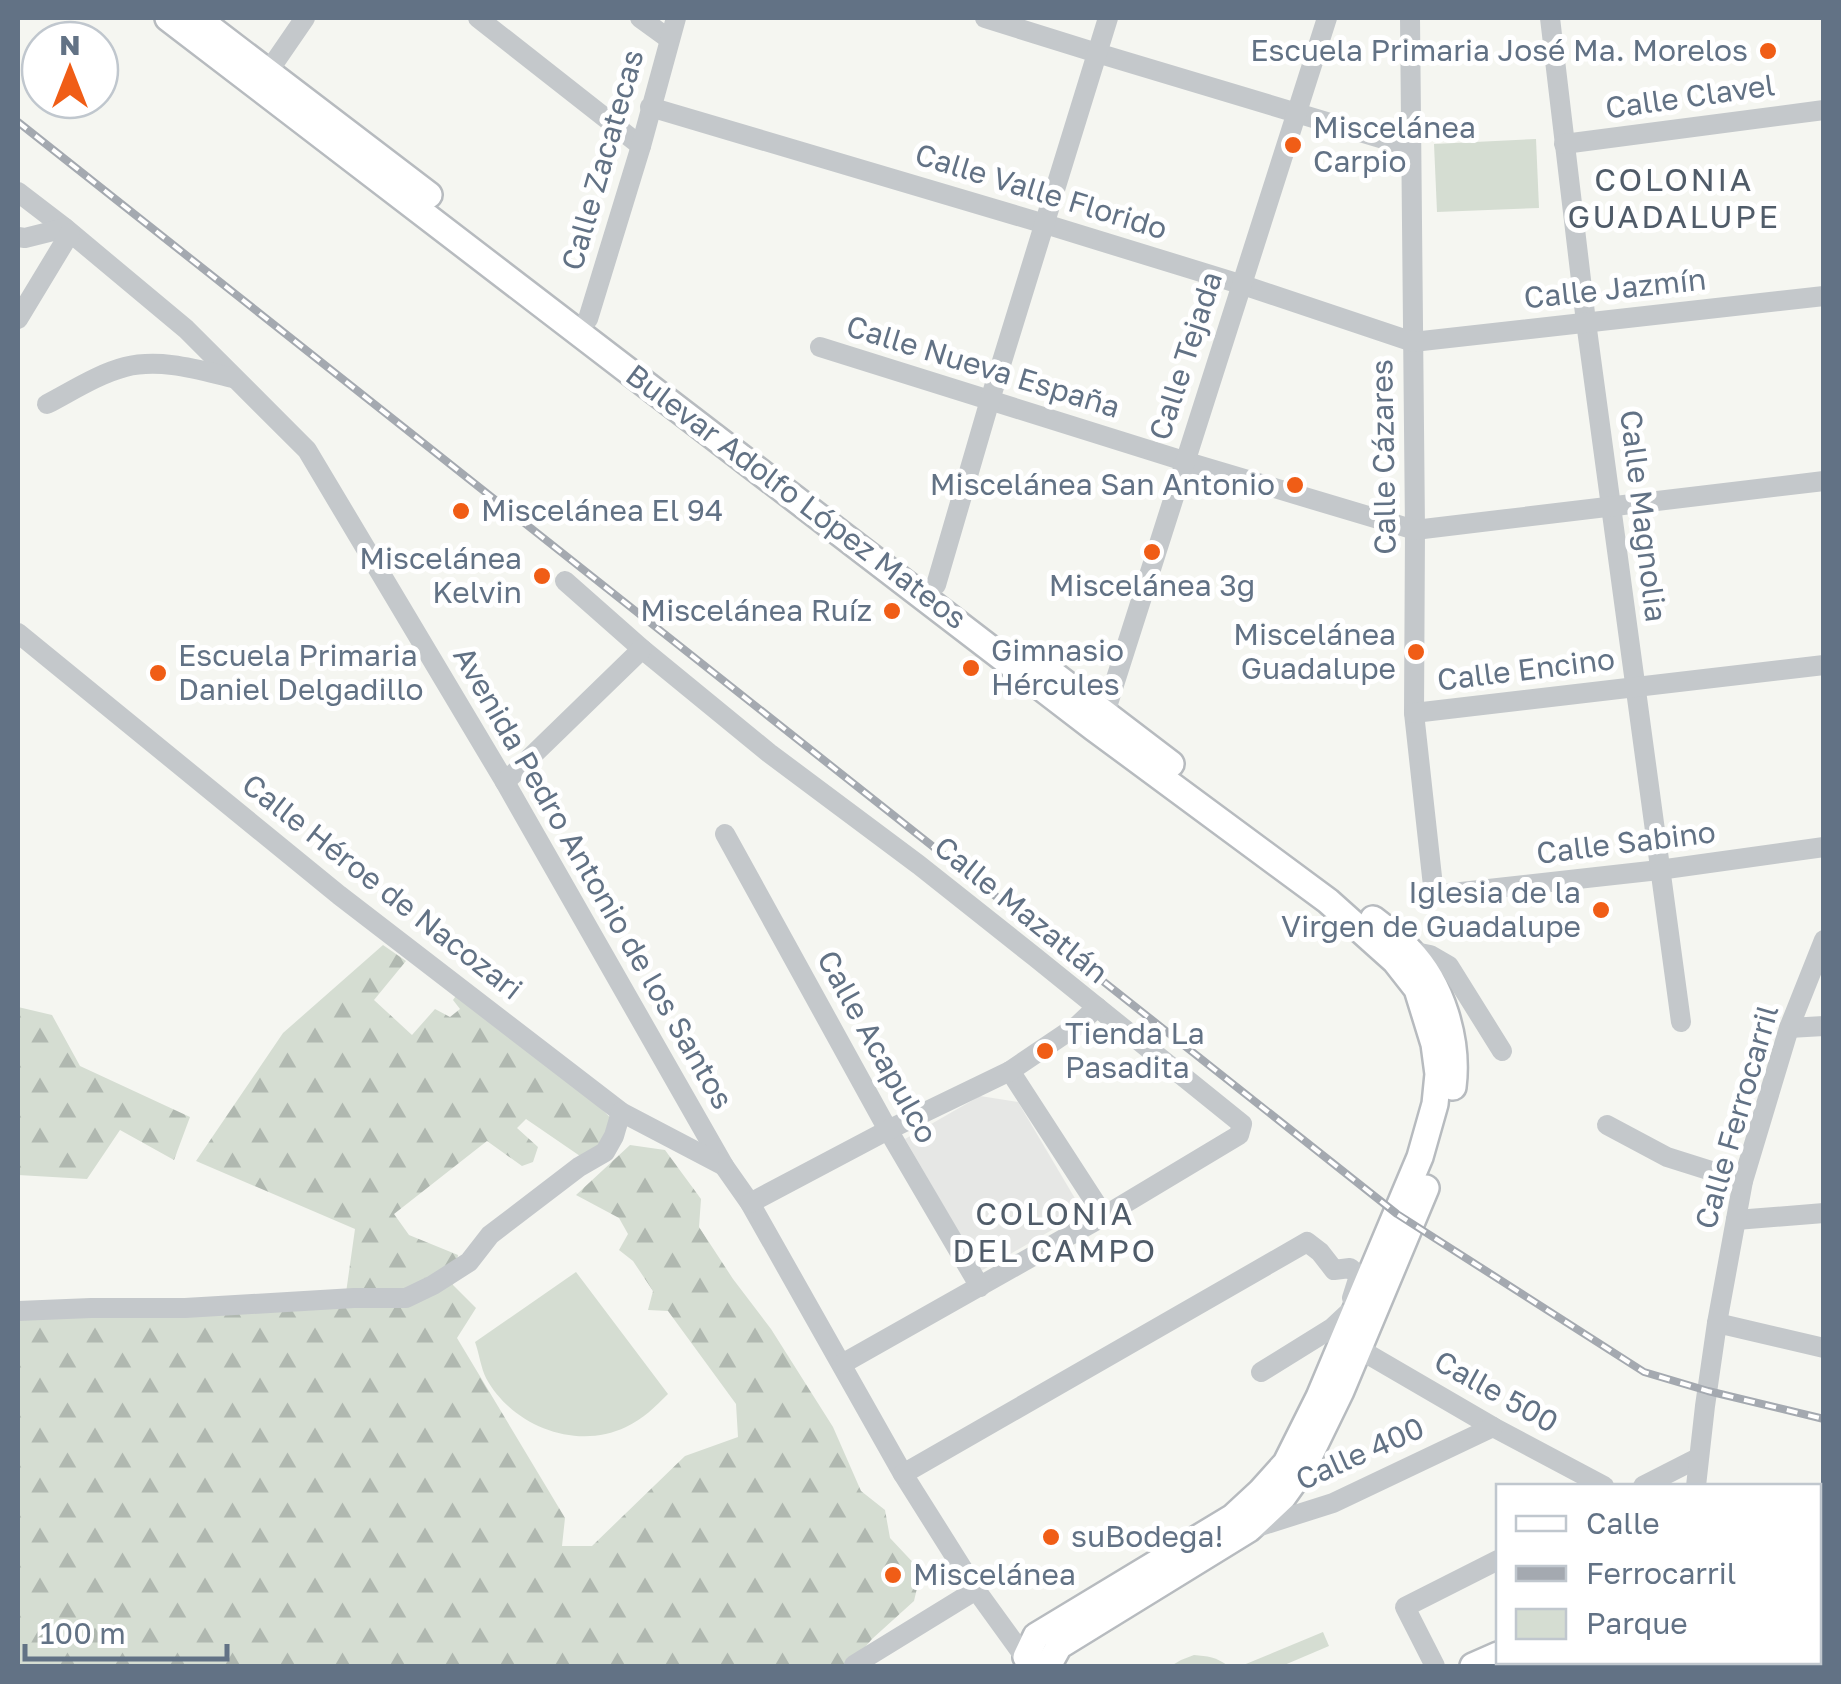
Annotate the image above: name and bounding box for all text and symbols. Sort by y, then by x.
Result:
north arrow [20,20,120,120]
text: N [59,28,81,61]
place label: Escuela Primaria José Ma. Morelos [1250,32,1748,68]
marker: Escuela Primaria José Ma. Morelos [1757,40,1779,62]
street label: Calle Zacatecas [553,45,651,274]
street label: Calle Clavel [1603,66,1777,126]
place label: Miscelánea Carpio [1313,109,1476,179]
marker: Miscelánea Carpio [1282,134,1304,156]
street label: Calle Valle Florido [911,136,1172,246]
district label: COLONIA GUADALUPE [1567,160,1781,235]
street label: Calle Jazmín [1522,261,1708,315]
street label: Calle Tejada [1141,267,1229,444]
street label: Calle Nueva España [842,307,1124,425]
street label: Bulevar Adolfo López Mateos [619,356,974,636]
street label: Calle Cázares [1363,359,1403,555]
street label: Calle Magnolia [1613,408,1675,624]
place label: Miscelánea San Antonio [930,466,1275,502]
marker: Miscelánea San Antonio [1284,474,1306,496]
place label: Miscelánea El 94 [481,492,723,528]
marker: Miscelánea El 94 [450,500,472,522]
place label: Miscelánea Kelvin [359,540,522,610]
marker: Miscelánea 3g [1141,541,1163,563]
marker: Miscelánea Kelvin [531,565,553,587]
place label: Miscelánea 3g [1049,567,1255,603]
place label: Miscelánea Ruíz [640,592,872,628]
marker: Miscelánea Ruíz [881,600,903,622]
place label: Miscelánea Guadalupe [1233,616,1396,686]
place label: Gimnasio Hércules [991,632,1124,702]
place label: Escuela Primaria Daniel Delgadillo [178,637,423,707]
street label: Avenida Pedro Antonio de los Santos [446,640,741,1115]
street label: Calle Encino [1435,640,1617,698]
marker: Miscelánea Guadalupe [1405,641,1427,663]
marker: Gimnasio Hércules [960,657,982,679]
marker: Escuela Primaria Daniel Delgadillo [147,662,169,684]
street label: Calle Héroe de Nacozari [236,766,530,1007]
street label: Calle Sabino [1534,813,1718,871]
street label: Calle Mazatlán [928,828,1116,990]
place label: Iglesia de la Virgen de Guadalupe [1281,874,1581,944]
marker: Iglesia de la Virgen de Guadalupe [1590,899,1612,921]
street label: Calle Acapulco [810,944,946,1149]
street label: Calle Ferrocarril [1687,1000,1785,1233]
place label: Tienda La Pasadita [1065,1015,1205,1085]
marker: Tienda La Pasadita [1034,1040,1056,1062]
district label: COLONIA DEL CAMPO [952,1194,1158,1269]
street label: Calle 500 [1428,1342,1565,1440]
street label: Calle 400 [1290,1409,1429,1497]
legend [1496,1484,1821,1664]
text: Calle [1586,1505,1660,1541]
place label: suBodega! [1071,1518,1223,1554]
marker: suBodega! [1040,1526,1062,1548]
text: Ferrocarril [1586,1555,1736,1591]
place label: Miscelánea [913,1556,1076,1592]
marker: Miscelánea [882,1564,904,1586]
scale bar [25,1599,228,1661]
text: Parque [1586,1605,1688,1641]
text: 100 m [40,1615,126,1651]

